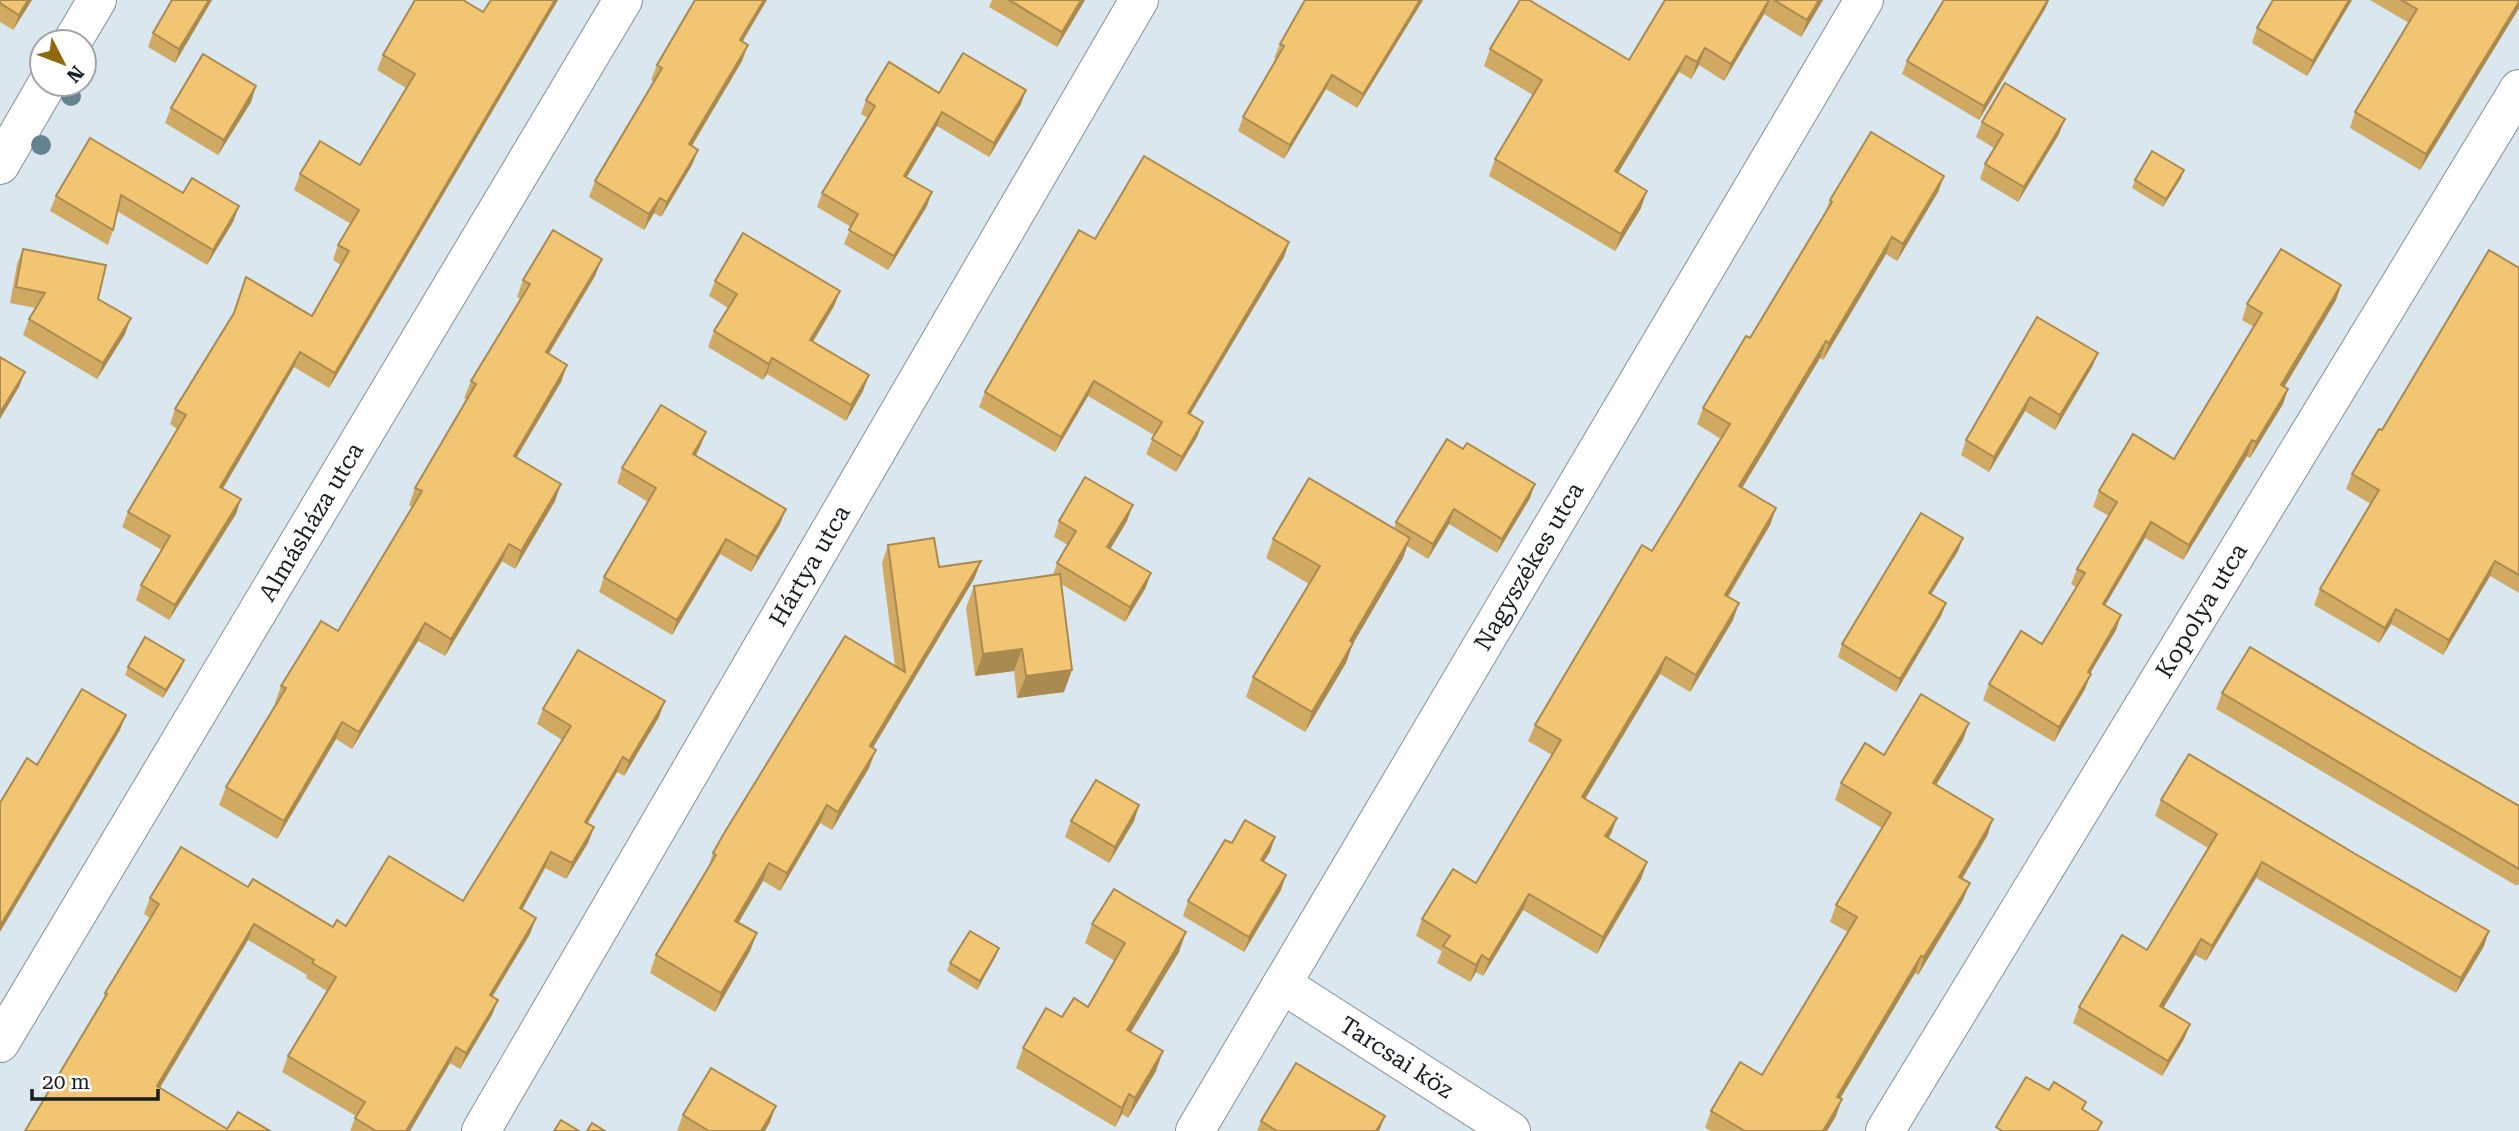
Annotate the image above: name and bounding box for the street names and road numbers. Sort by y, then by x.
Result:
street label: Almásháza utca [253,437,369,606]
street label: Nagyszékes utca [1468,477,1589,655]
street label: Hártya utca [764,500,856,631]
street label: Kopolya utca [2150,538,2253,683]
street label: Tarcsai köz [1335,1011,1458,1104]

